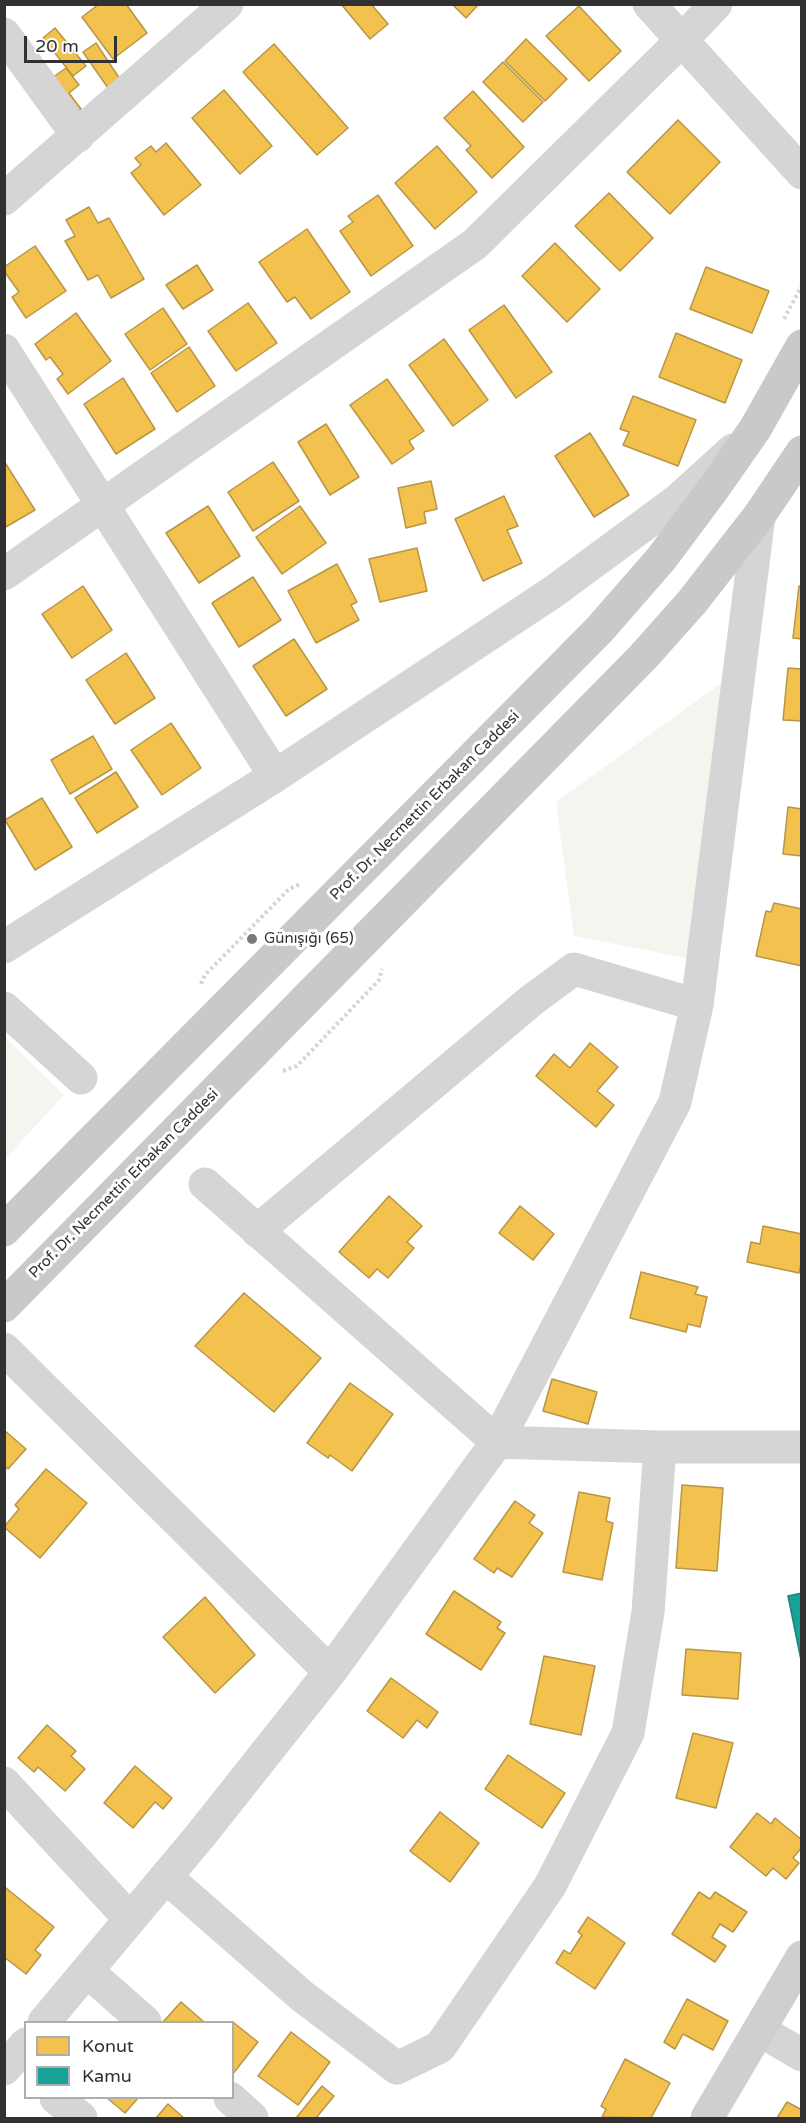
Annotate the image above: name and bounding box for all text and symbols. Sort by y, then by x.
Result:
scale bar [27,24,120,62]
text: 20 m [35,35,79,57]
street label: Prof. Dr. Necmettin Erbakan Caddesi [327,708,523,904]
place label: Günışığı (65) [264,930,354,948]
marker: Günışığı (65) [245,932,259,946]
street label: Prof. Dr. Necmettin Erbakan Caddesi [26,1086,222,1282]
legend [24,2021,234,2099]
text: Konut [82,2035,134,2057]
text: Kamu [82,2065,132,2087]

